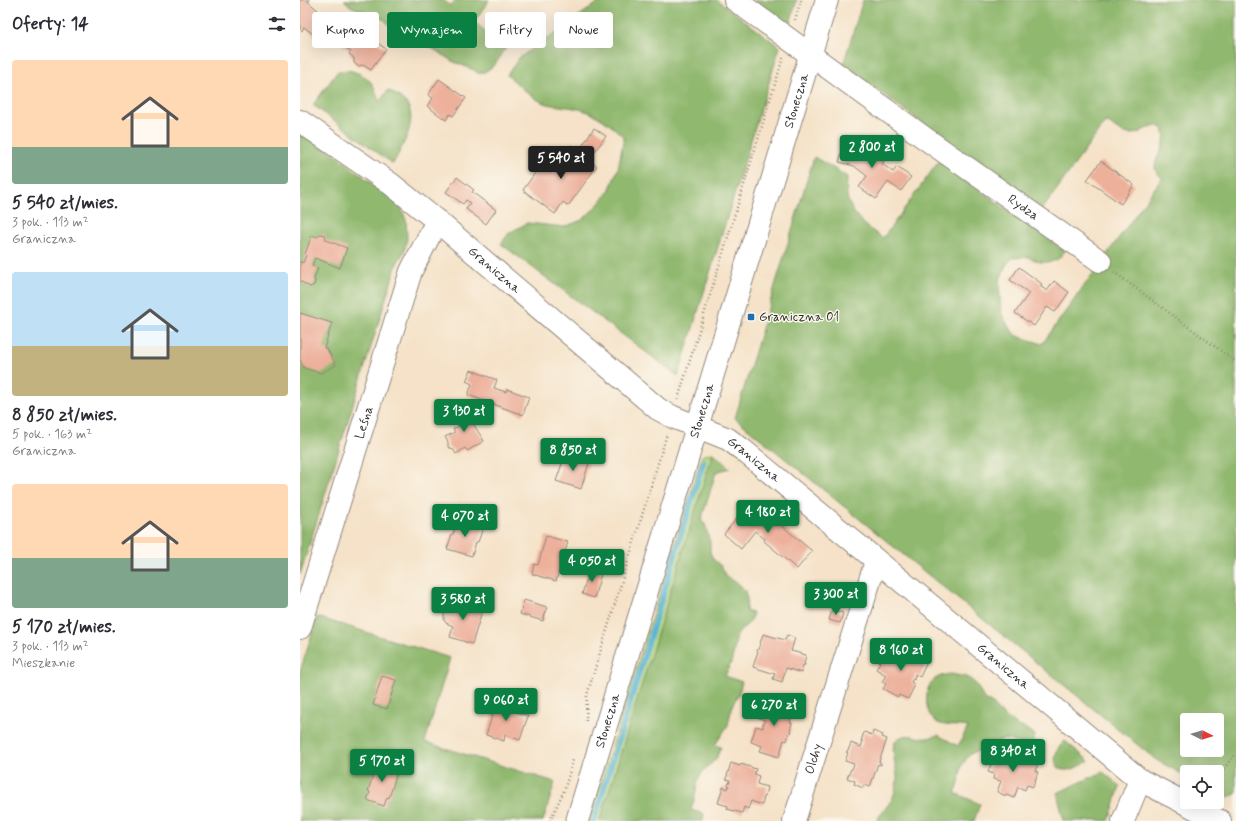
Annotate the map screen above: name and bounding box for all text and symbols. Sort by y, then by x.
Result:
chip: Kupno [312,12,379,48]
chip: Wynajem [387,12,477,48]
chip: Filtry [485,12,546,48]
chip: Nowe [554,12,613,48]
text: Oferty: 14 [12,13,89,35]
icon: filters [266,13,288,35]
street label: Słoneczna [780,71,813,130]
icon: home [114,86,186,158]
pin: 2 800 zł [831,135,913,169]
text: 2 800 zł [849,139,895,156]
pin: 5 540 zł [520,146,602,180]
text: 5 540 zł [537,150,585,167]
street label: Rydza [1004,190,1042,224]
text: 5 540 zł/mies. [12,192,118,214]
text: 3 pok. · 113 m² [12,214,89,231]
text: Graniczna [12,231,76,248]
street label: Graniczna [465,243,524,297]
icon: home [114,298,186,370]
place label: Graniczna 01 [759,309,839,326]
marker: Graniczna 01 [746,312,756,322]
street label: Słoneczna [686,381,718,440]
pin: 3 130 zł [423,399,505,433]
text: 3 130 zł [443,403,485,420]
text: 8 850 zł/mies. [12,404,117,426]
street label: Leśna [351,404,377,441]
text: 5 pok. · 163 m² [12,426,92,443]
street label: Graniczna [724,433,784,486]
pin: 8 850 zł [532,438,614,472]
text: 8 850 zł [550,442,596,459]
text: Graniczna [12,443,76,460]
pin: 4 180 zł [727,500,809,534]
pin: 4 070 zł [424,504,506,538]
text: 4 180 zł [745,504,791,521]
text: 4 070 zł [441,508,489,525]
icon: home [114,510,186,582]
pin: 4 050 zł [551,549,633,583]
text: 4 050 zł [568,553,616,570]
pin: 3 300 zł [795,582,877,616]
text: 3 300 zł [814,586,858,603]
pin: 3 580 zł [422,587,504,621]
text: 3 580 zł [441,591,485,608]
text: 5 170 zł/mies. [12,616,115,638]
text: 3 pok. · 113 m² [12,638,89,655]
pin: 8 160 zł [860,638,942,672]
street label: Graniczna [973,639,1033,693]
text: 8 160 zł [879,642,923,659]
text: Mieszkanie [12,655,75,672]
pin: 9 060 zł [465,688,547,722]
street label: Słoneczna [591,691,624,750]
text: 9 060 zł [483,692,529,709]
pin: 6 270 zł [733,693,815,727]
text: 6 270 zł [751,697,797,714]
north arrow [1180,713,1224,757]
map controls [1180,713,1224,809]
pin: 8 340 zł [972,739,1054,773]
street label: Olchy [801,742,826,776]
text: 8 340 zł [990,743,1036,760]
pin: 5 170 zł [341,749,423,783]
text: 5 170 zł [359,753,405,770]
button: locate [1180,765,1224,809]

